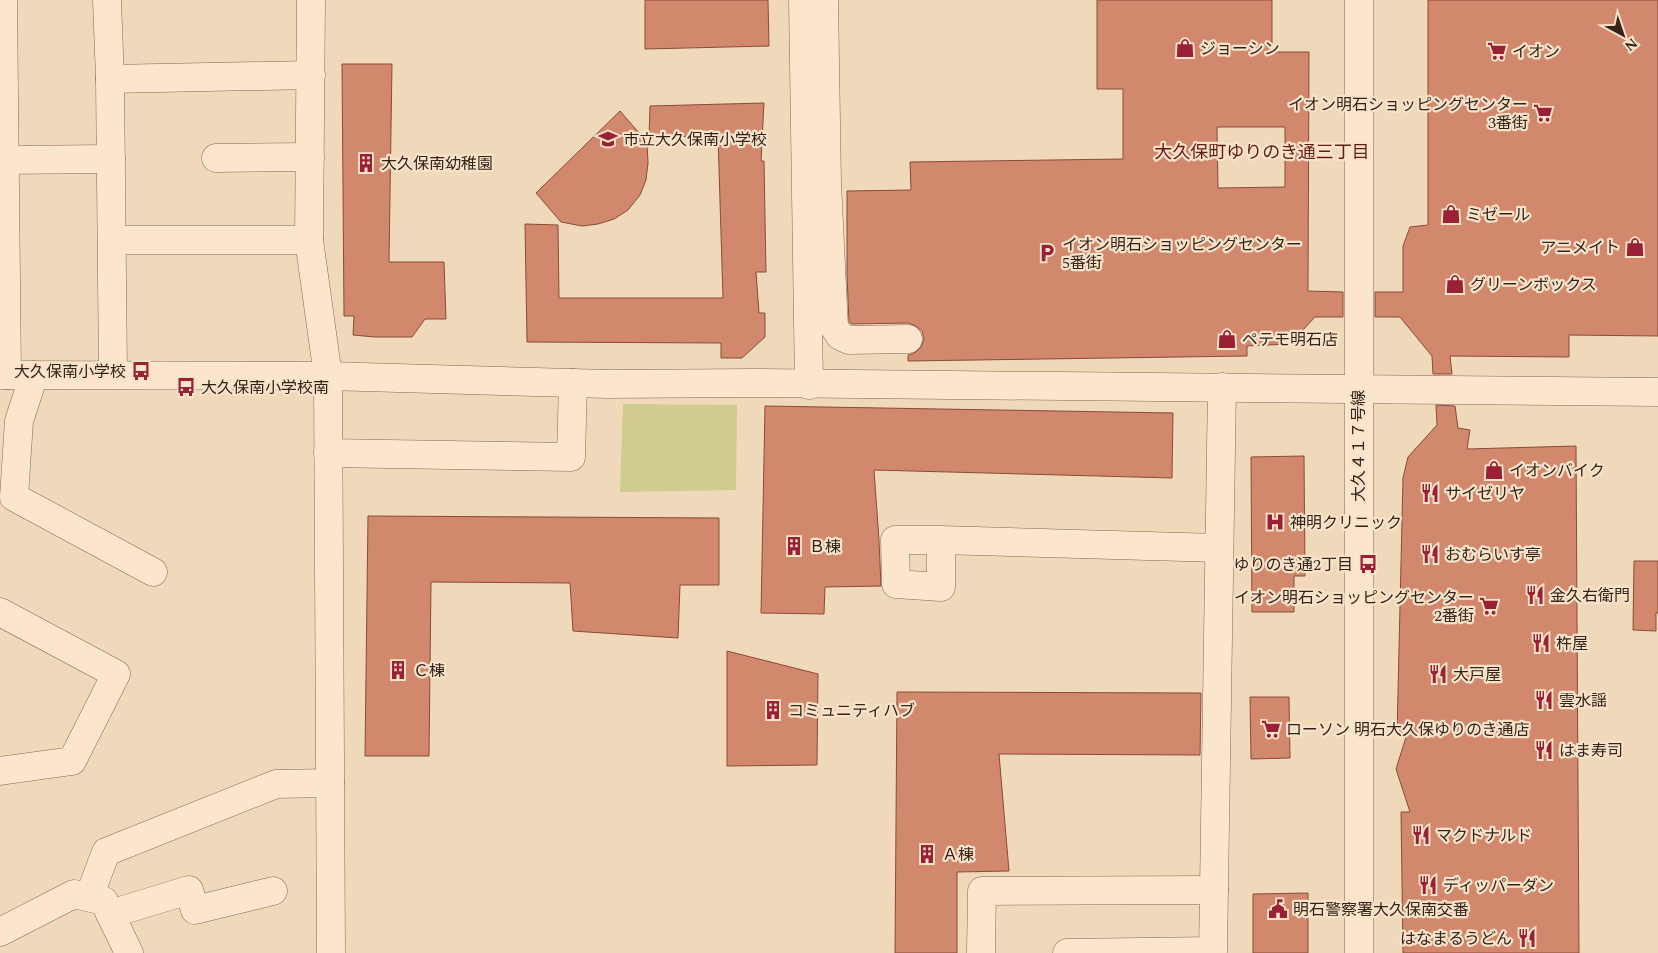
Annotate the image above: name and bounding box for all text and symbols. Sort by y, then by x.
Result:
north arrow [1598,10,1648,60]
text: N [1620,33,1642,56]
shop icon: ジョーシン [1174,37,1196,59]
place label: ジョーシン [1200,37,1280,61]
supermarket icon: イオン [1486,40,1508,62]
place label: イオン [1512,40,1560,64]
place label: イオン明石ショッピングセンター 3番街 [1288,93,1528,135]
supermarket icon: イオン明石ショッピングセンター 3番街 [1532,102,1554,124]
school or university icon: 市立大久保南小学校 [597,128,619,150]
place label: 市立大久保南小学校 [623,128,767,152]
district label: 大久保町ゆりのき通三丁目 [1154,139,1370,166]
building icon: 大久保南幼稚園 [355,152,377,174]
place label: 大久保南幼稚園 [381,152,493,176]
shop icon: ミゼール [1440,203,1462,225]
place label: ミゼール [1466,203,1530,227]
place label: イオン明石ショッピングセンター 5番街 [1062,233,1302,275]
place label: アニメイト [1540,236,1620,260]
shop icon: アニメイト [1624,236,1646,258]
parking icon: イオン明石ショッピングセンター 5番街 [1036,242,1058,264]
shop icon: グリーンボックス [1444,273,1466,295]
place label: グリーンボックス [1470,273,1597,297]
shop icon: ペテモ明石店 [1216,328,1238,350]
place label: ペテモ明石店 [1242,328,1338,352]
place label: 大久保南小学校 [14,360,126,384]
bus stop icon: 大久保南小学校 [130,360,152,382]
bus stop icon: 大久保南小学校南 [175,376,197,398]
place label: 大久保南小学校南 [201,376,329,400]
street label: 大久４１７号線 [1347,390,1371,502]
shop icon: イオンバイク [1483,459,1505,481]
place label: イオンバイク [1509,459,1605,483]
restaurant icon: サイゼリヤ [1419,482,1441,504]
place label: サイゼリヤ [1445,482,1525,506]
hospital icon: 神明クリニック [1264,511,1286,533]
place label: 神明クリニック [1290,511,1402,535]
building icon: Ｂ棟 [783,535,805,557]
place label: Ｂ棟 [809,535,841,559]
restaurant icon: おむらいす亭 [1419,543,1441,565]
place label: おむらいす亭 [1445,543,1541,567]
place label: ゆりのき通2丁目 [1233,553,1353,577]
bus stop icon: ゆりのき通2丁目 [1357,553,1379,575]
restaurant icon: 金久右衛門 [1524,584,1546,606]
place label: 金久右衛門 [1550,584,1630,608]
place label: イオン明石ショッピングセンター 2番街 [1234,586,1474,628]
supermarket icon: イオン明石ショッピングセンター 2番街 [1478,595,1500,617]
restaurant icon: 杵屋 [1530,632,1552,654]
place label: 杵屋 [1556,632,1588,656]
building icon: Ｃ棟 [387,659,409,681]
place label: Ｃ棟 [413,659,445,683]
restaurant icon: 大戸屋 [1427,663,1449,685]
place label: 大戸屋 [1453,663,1501,687]
restaurant icon: 雲水謡 [1533,689,1555,711]
place label: 雲水謡 [1559,689,1607,713]
building icon: コミュニティハブ [762,699,784,721]
place label: コミュニティハブ [788,699,915,723]
supermarket icon: ローソン 明石大久保ゆりのき通店 [1260,718,1282,740]
place label: ローソン 明石大久保ゆりのき通店 [1286,718,1530,742]
restaurant icon: はま寿司 [1533,739,1555,761]
place label: はま寿司 [1559,739,1623,763]
restaurant icon: マクドナルド [1410,824,1432,846]
place label: マクドナルド [1436,824,1532,848]
building icon: Ａ棟 [916,843,938,865]
place label: Ａ棟 [942,843,974,867]
restaurant icon: ディッパーダン [1417,874,1439,896]
place label: ディッパーダン [1443,874,1554,898]
public building icon: 明石警察署大久保南交番 [1267,898,1289,920]
place label: 明石警察署大久保南交番 [1293,898,1469,922]
place label: はなまるうどん [1400,927,1512,951]
restaurant icon: はなまるうどん [1516,927,1538,949]

